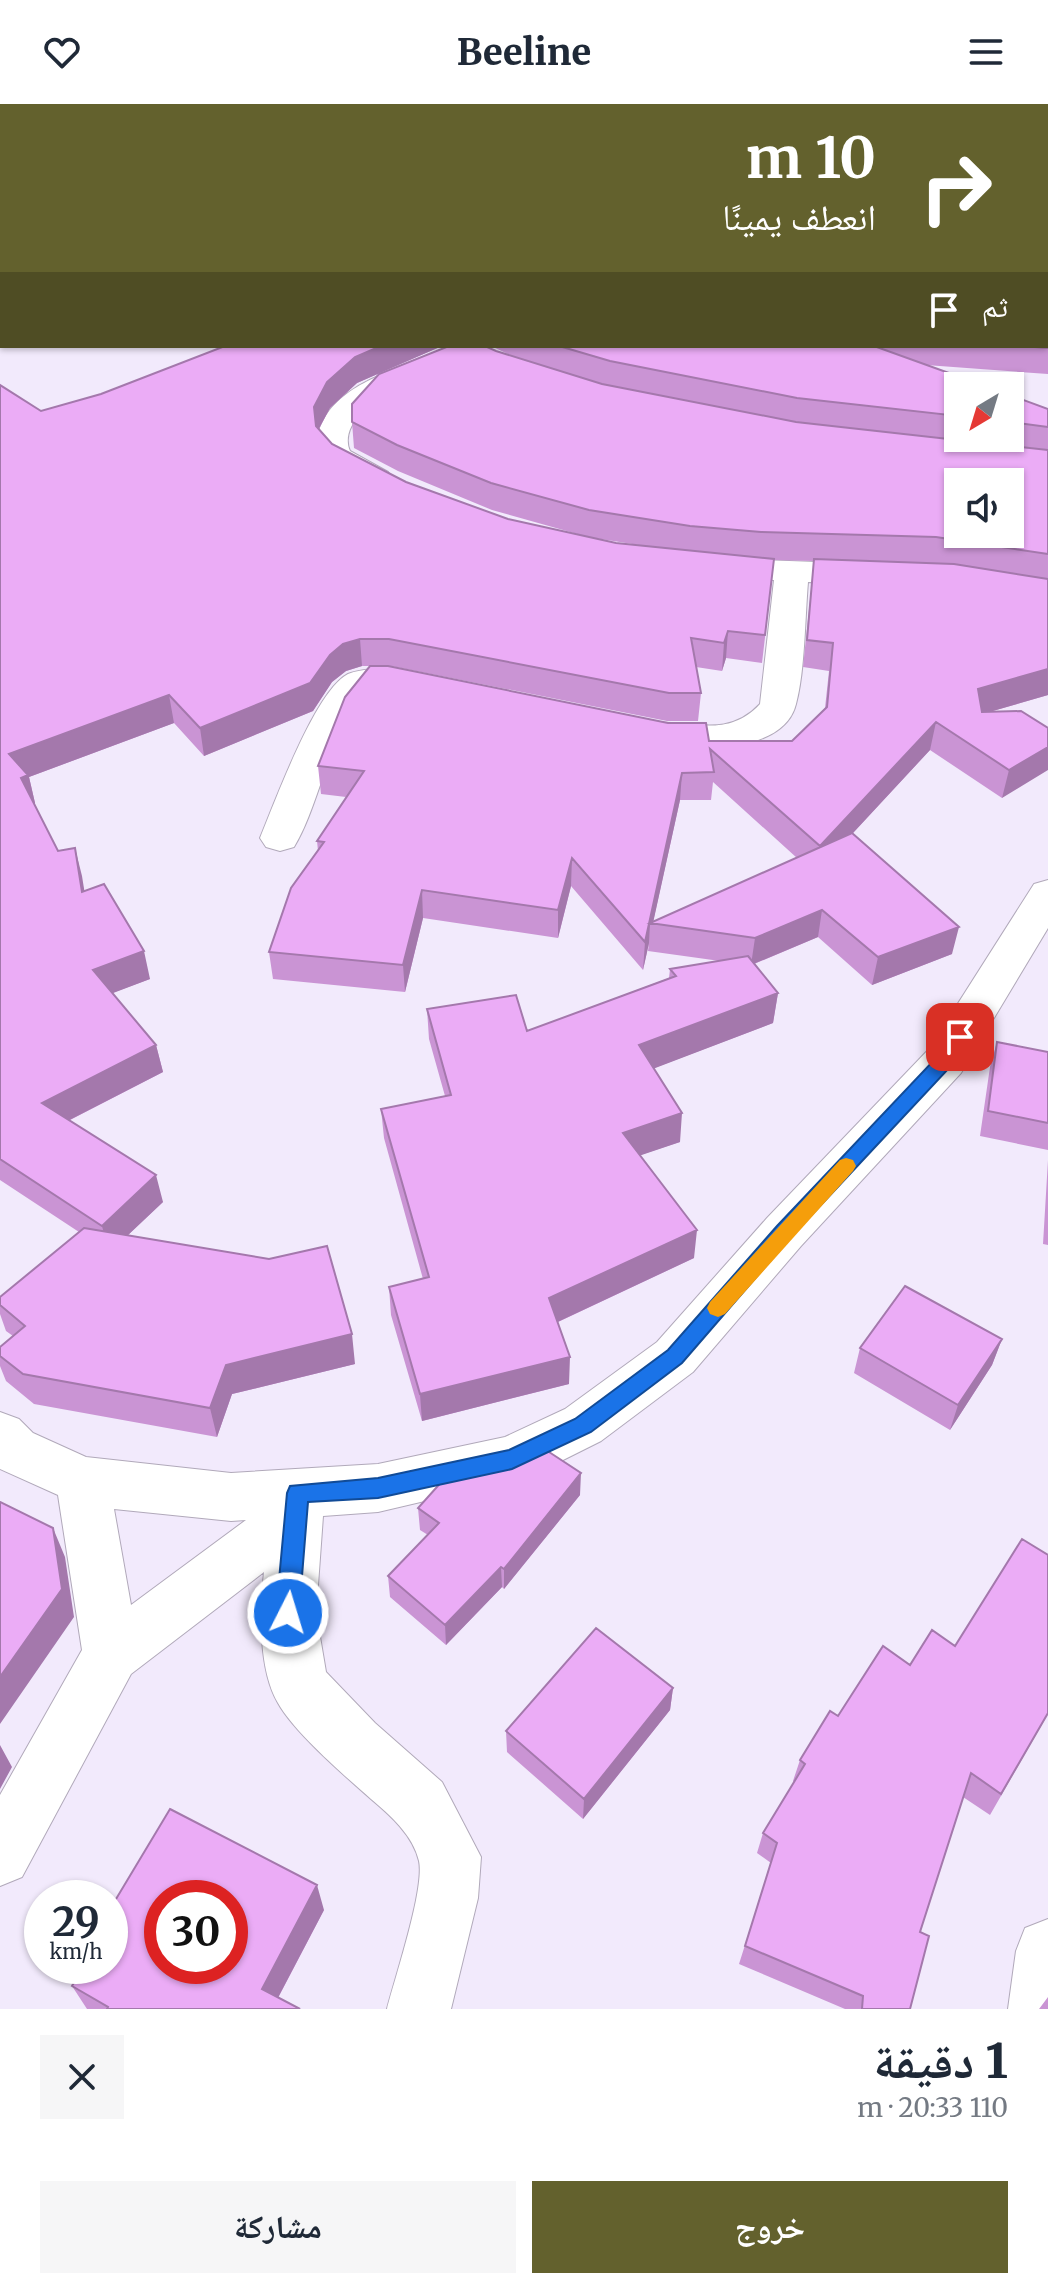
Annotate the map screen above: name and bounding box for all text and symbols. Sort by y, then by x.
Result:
icon: heart [40,30,84,74]
text: Beeline [457,30,591,75]
icon: menu [964,30,1008,74]
text: 10 m [746,123,876,193]
icon: right [904,136,1008,240]
text: انعطف يمينًا [722,195,876,240]
text: ثم [982,287,1008,325]
icon: arrive [922,288,966,332]
north arrow [944,372,1024,452]
map controls [944,372,1024,548]
button: sound [944,468,1024,548]
pin [926,1003,994,1071]
icon: arrive [938,1015,982,1059]
position arrow [246,1571,330,1655]
speed limit sign: 30 [144,1880,248,1984]
text: 29 [52,1897,100,1947]
text: km/h [50,1939,102,1964]
text: 1 دقيقة [873,2031,1008,2091]
button: close [40,2035,124,2119]
text: 110 m · 20:33 [857,2091,1008,2124]
button: مشاركة [40,2181,516,2273]
button: خروج [532,2181,1008,2273]

